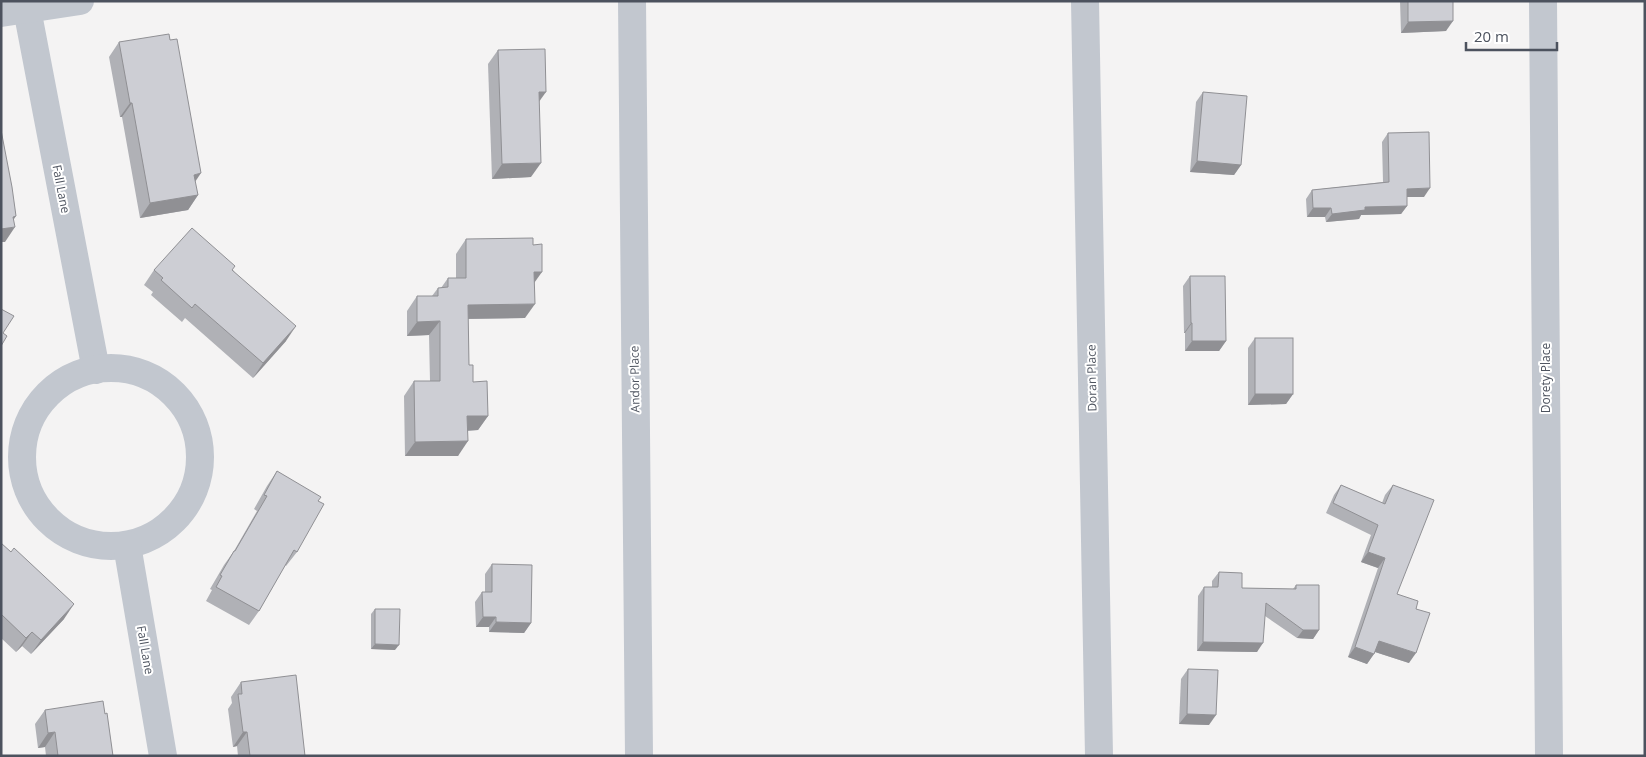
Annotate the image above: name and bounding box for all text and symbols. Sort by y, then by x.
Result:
scale bar [1466,20,1557,52]
text: 20 m [1474,26,1509,46]
street label: Fall Lane [48,163,75,215]
street label: Dorety Place [1537,343,1554,413]
street label: Doran Place [1082,344,1101,412]
street label: Andor Place [625,345,644,413]
street label: Fall Lane [133,624,158,676]

